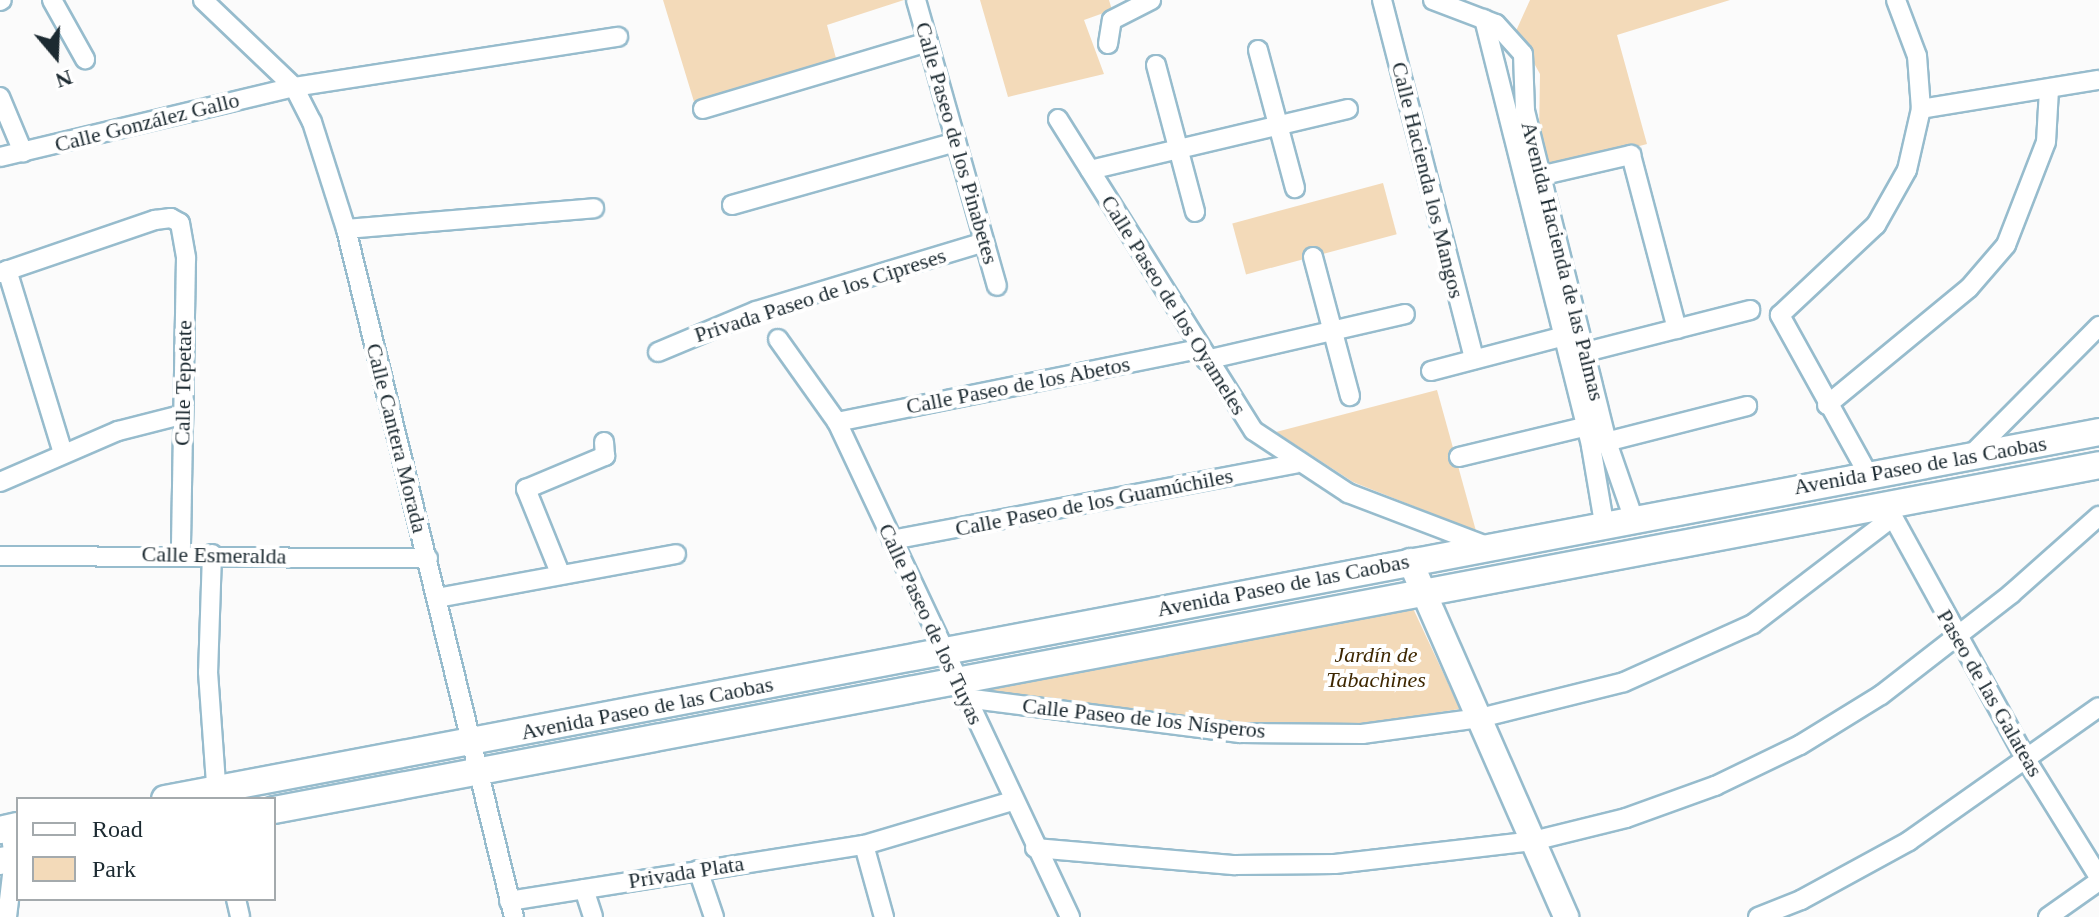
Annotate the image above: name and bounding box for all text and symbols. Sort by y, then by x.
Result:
north arrow [16,16,96,96]
street label: Calle Paseo de los Pinabetes [910,19,1004,267]
street label: Calle Hacienda los Mangos [1386,59,1470,301]
text: N [52,65,76,94]
street label: Calle González Gallo [52,86,242,158]
street label: Avenida Hacienda de las Palmas [1516,119,1610,403]
street label: Calle Paseo de los Oyameles [1095,190,1253,420]
street label: Privada Paseo de los Cipreses [691,242,949,348]
street label: Calle Tepetate [169,320,197,446]
street label: Calle Cantera Morada [361,341,433,535]
street label: Calle Paseo de los Abetos [903,350,1133,420]
street label: Avenida Paseo de las Caobas [1792,430,2048,500]
street label: Calle Paseo de los Guamúchiles [953,462,1235,542]
street label: Calle Paseo de los Tuyas [873,519,989,729]
street label: Calle Esmeralda [141,541,287,569]
street label: Avenida Paseo de las Caobas [1155,548,1411,622]
street label: Paseo de las Galateas [1931,605,2049,781]
park label: Jardín de Tabachines [1326,641,1426,692]
street label: Avenida Paseo de las Caobas [519,671,775,745]
street label: Calle Paseo de los Nísperos [1021,692,1267,744]
legend [16,797,276,901]
text: Road [92,816,143,842]
street label: Privada Plata [626,850,746,894]
text: Park [92,856,136,882]

